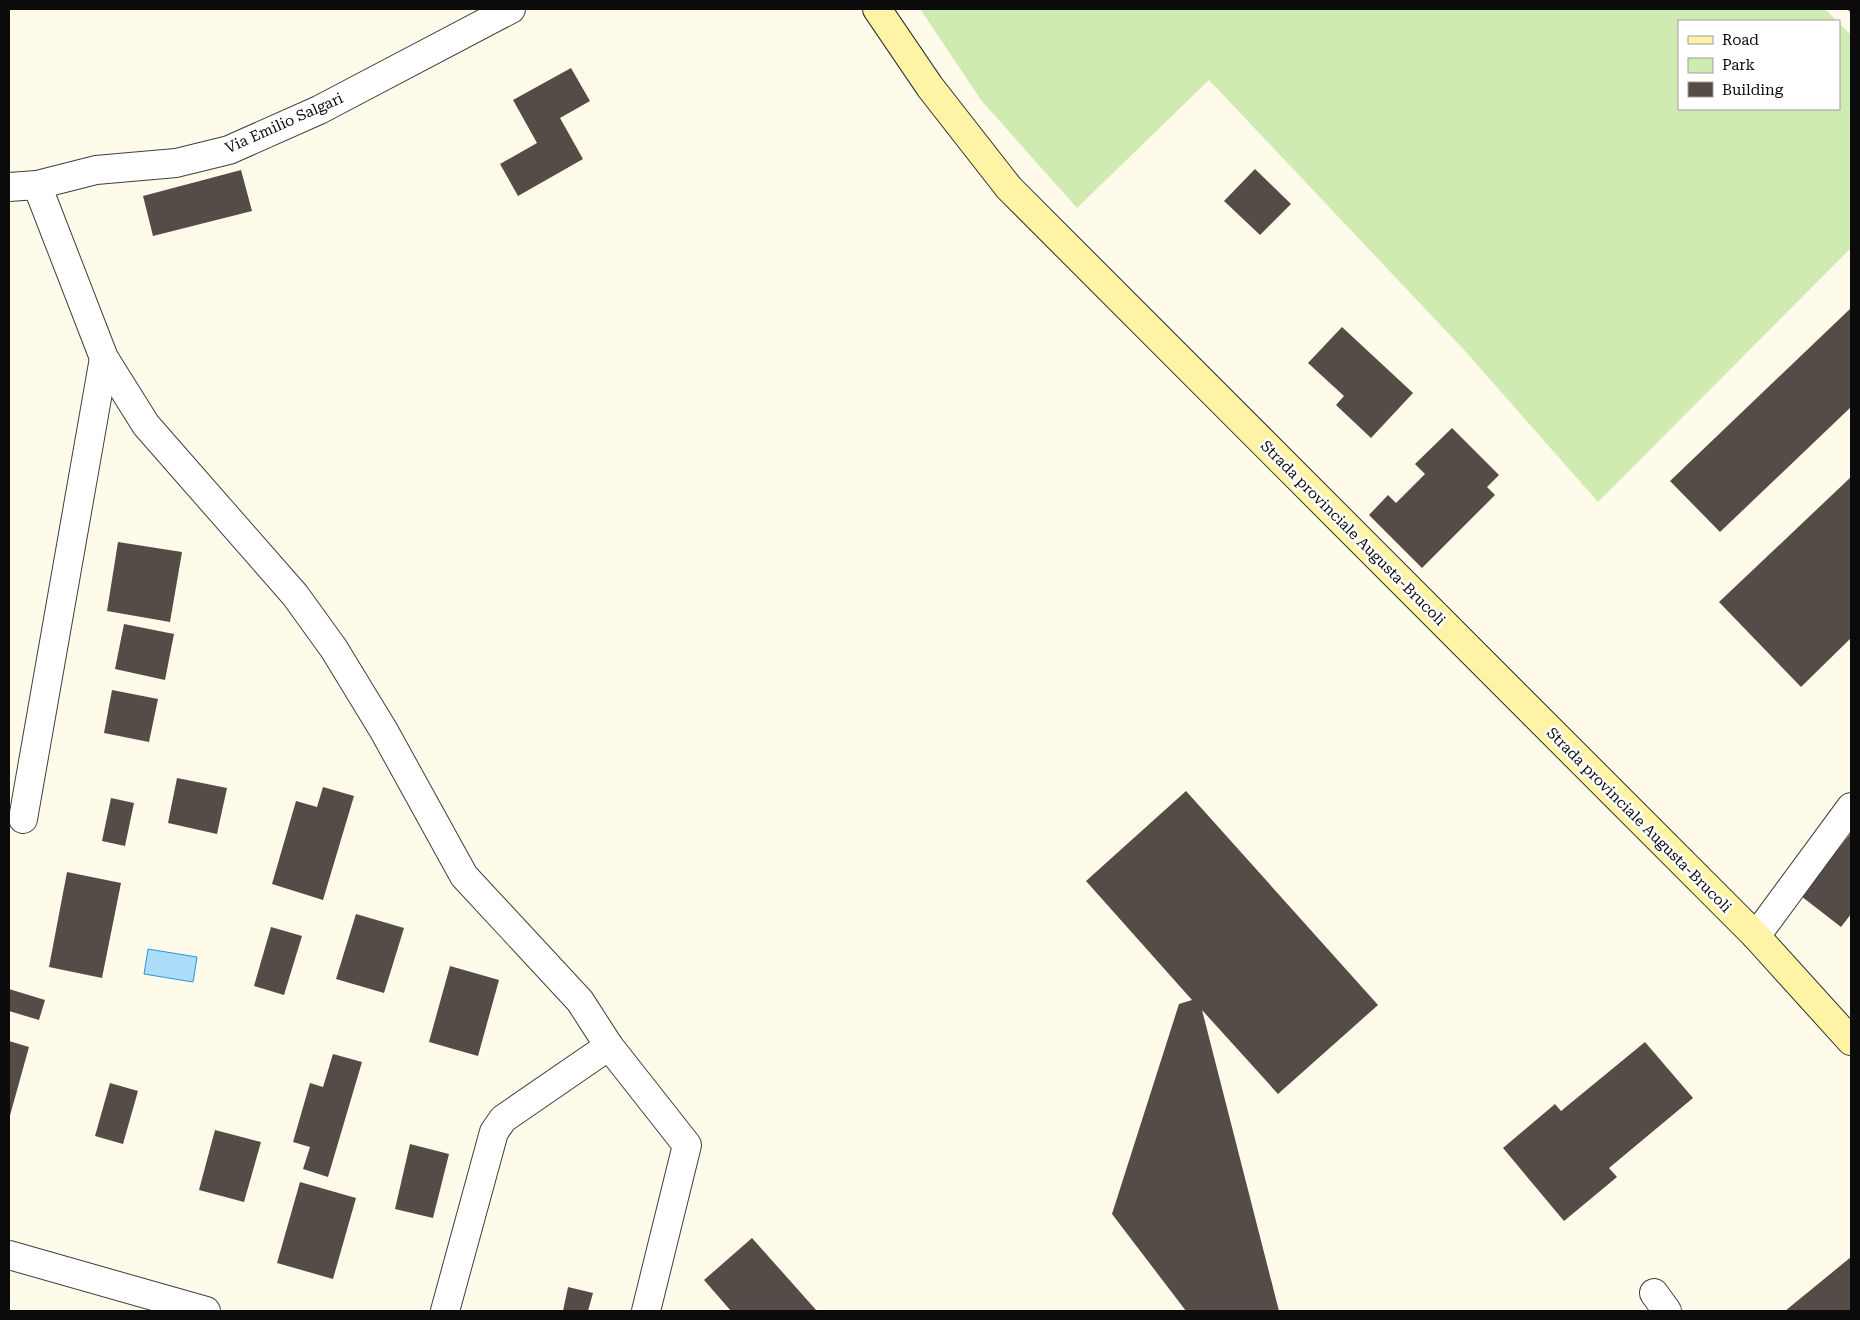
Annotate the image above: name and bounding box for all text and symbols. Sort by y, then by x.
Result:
legend [1678,20,1840,110]
text: Road [1722,31,1759,49]
text: Park [1722,56,1756,74]
text: Building [1722,81,1784,99]
street label: Via Emilio Salgari [222,89,346,157]
street label: Strada provinciale Augusta-Brucoli [1257,437,1449,629]
street label: Strada provinciale Augusta-Brucoli [1543,724,1735,916]

